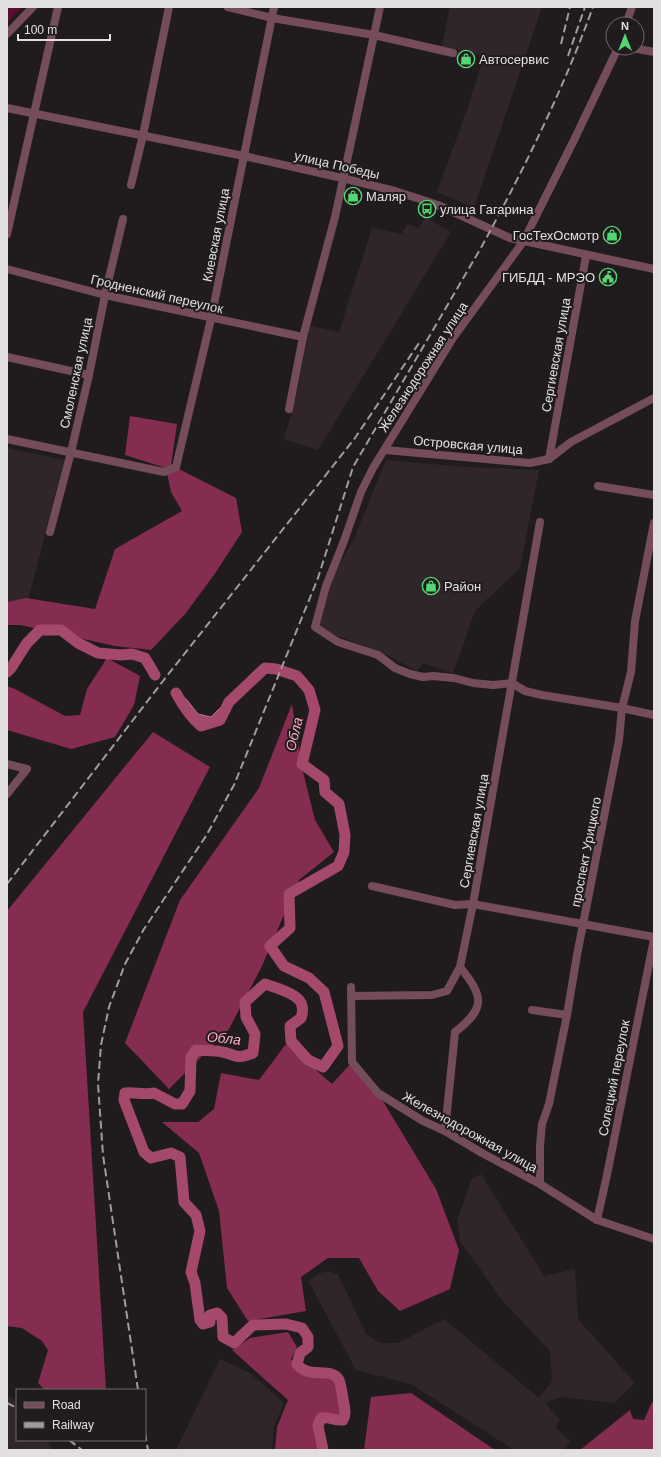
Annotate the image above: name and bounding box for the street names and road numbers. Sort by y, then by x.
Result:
street label: улица Победы [293,148,381,182]
street label: Киевская улица [200,186,233,283]
street label: Гродненский переулок [89,271,225,317]
street label: Сергиевская улица [539,296,574,413]
street label: Железнодорожная улица [375,299,471,435]
street label: Смоленская улица [57,315,95,430]
street label: Островская улица [413,433,524,457]
street label: Сергиевская улица [457,772,492,889]
street label: проспект Урицкого [568,796,604,908]
street label: Солецкий переулок [595,1018,633,1137]
street label: Железнодорожная улица [400,1089,541,1176]

